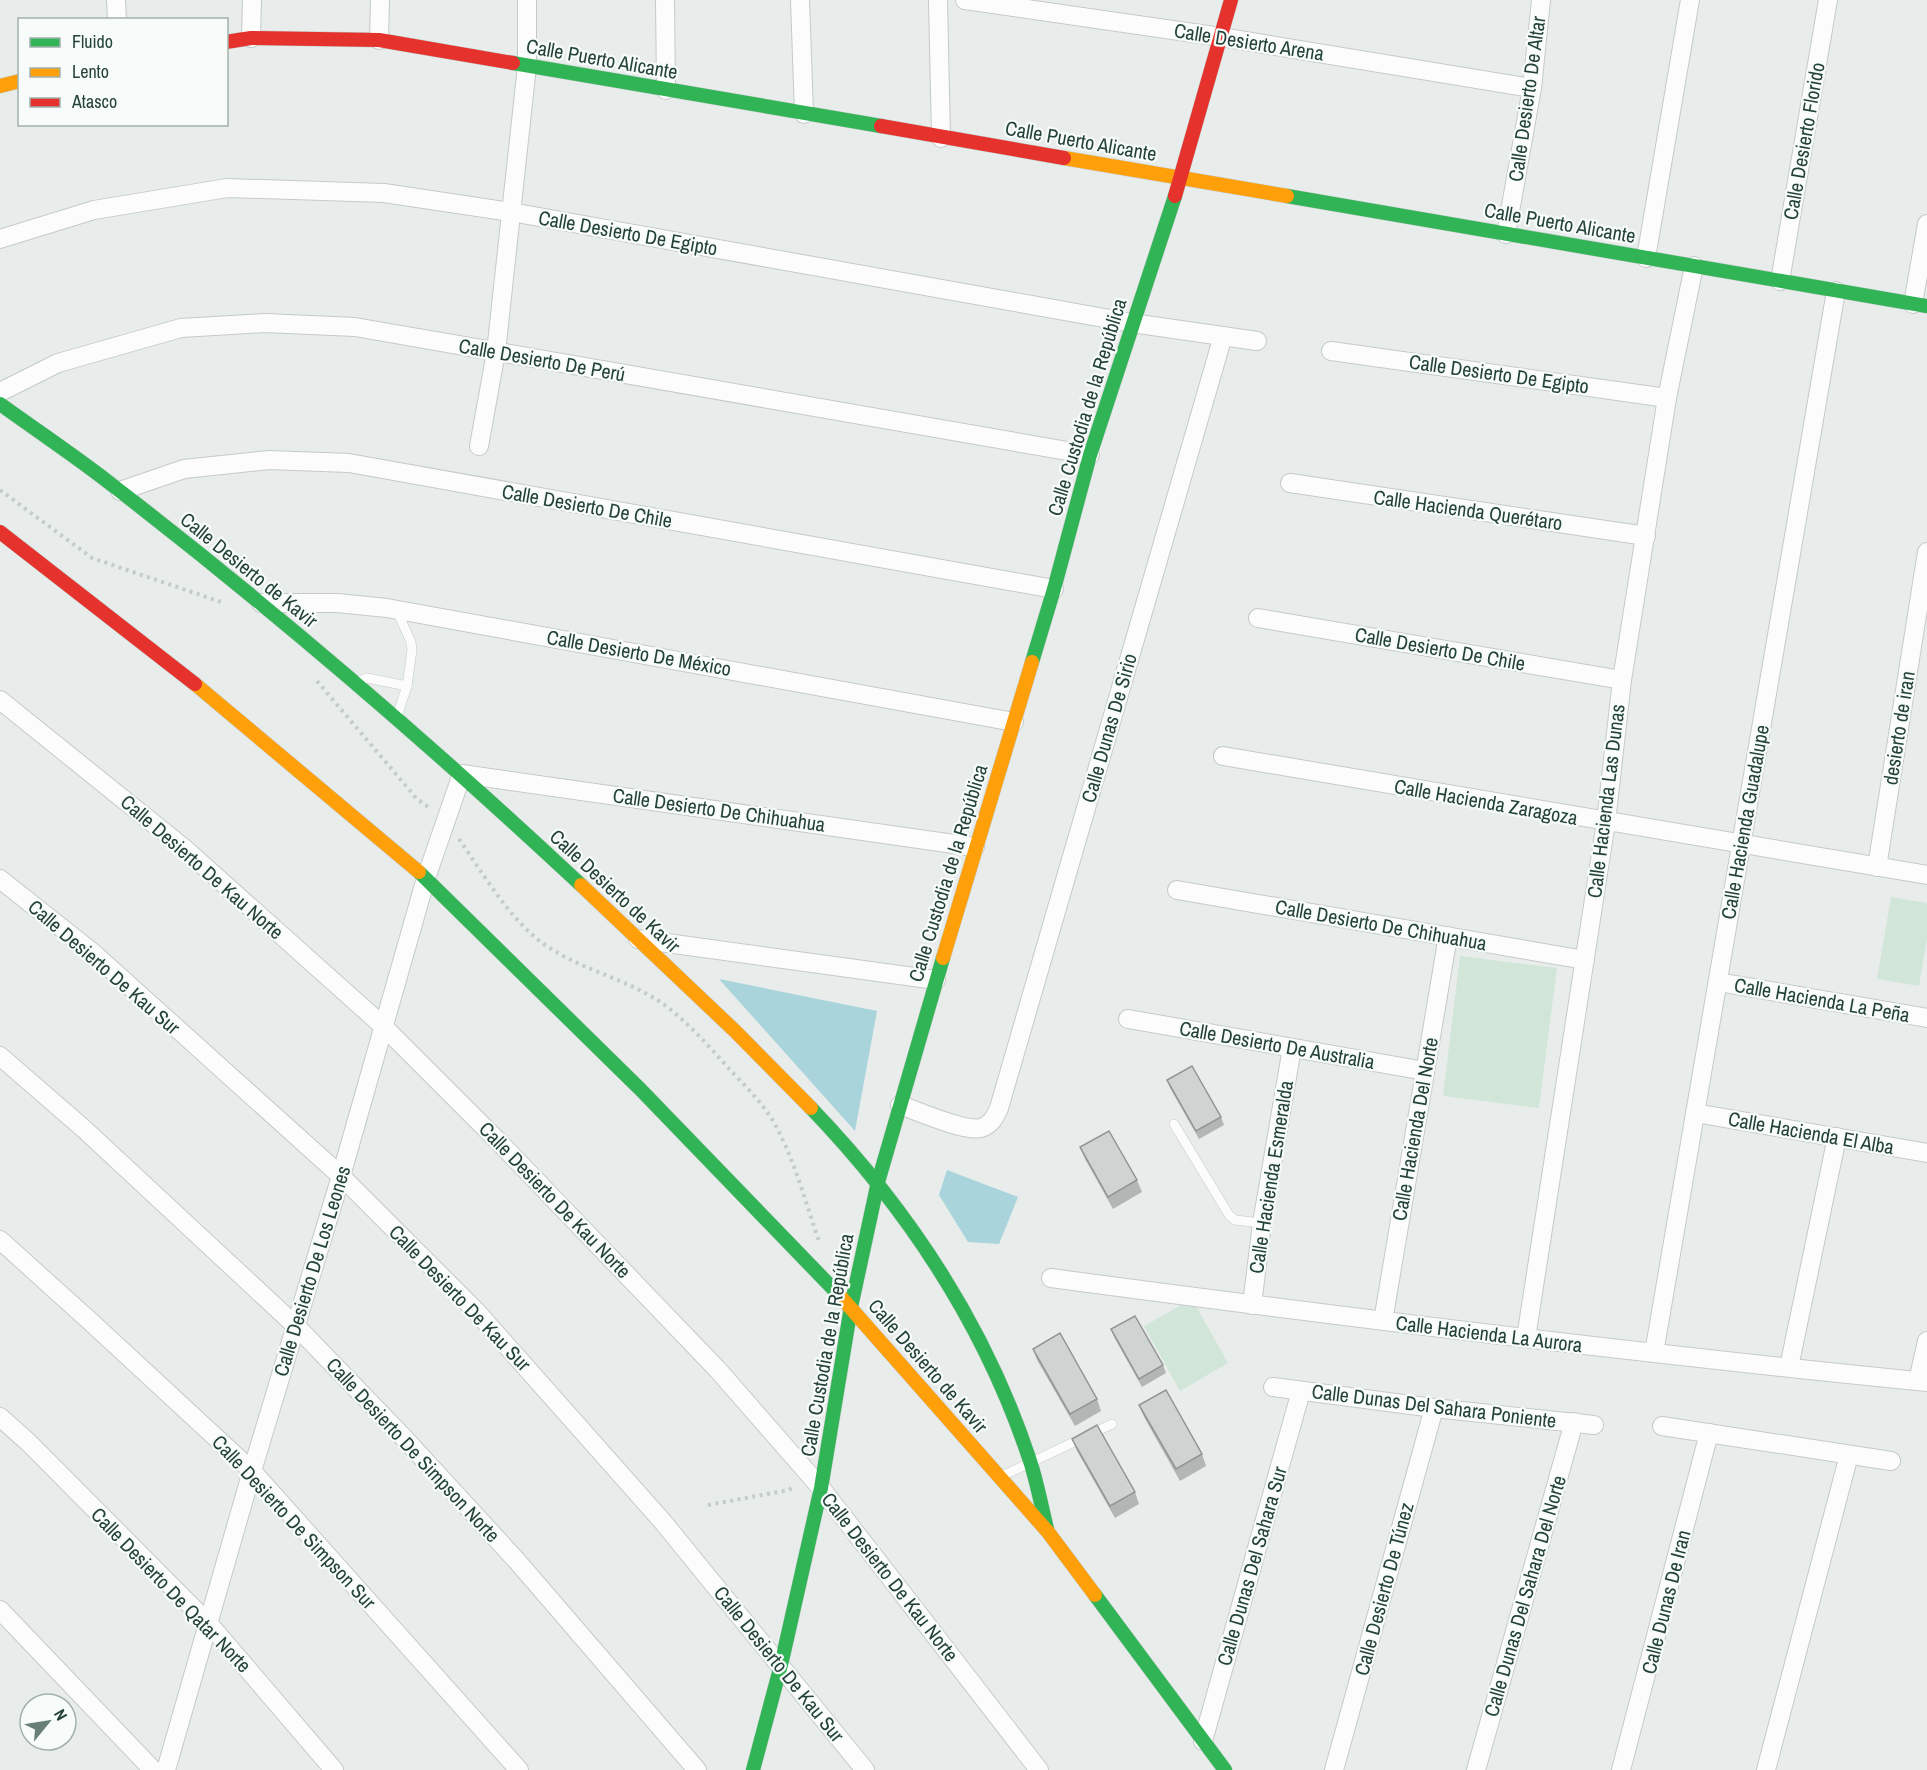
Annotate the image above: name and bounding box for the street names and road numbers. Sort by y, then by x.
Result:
street label: Calle Desierto De Altar [1502,14,1552,183]
street label: Calle Desierto Arena [1172,16,1326,67]
street label: Calle Puerto Alicante [524,32,680,85]
street label: Calle Desierto Florido [1776,60,1831,222]
street label: Calle Puerto Alicante [1003,114,1159,167]
street label: Calle Puerto Alicante [1482,196,1638,249]
street label: Calle Desierto De Egipto [536,203,720,262]
street label: Calle Custodia de la República [1041,295,1132,519]
street label: Calle Desierto De Perú [457,332,627,387]
street label: Calle Desierto De Egipto [1407,348,1591,399]
street label: Calle Desierto De Chile [500,477,674,534]
street label: Calle Hacienda Querétaro [1372,483,1564,536]
street label: Calle Desierto de Kavir [175,506,324,634]
street label: Calle Desierto De Chile [1353,620,1527,677]
street label: Calle Desierto De México [545,623,733,682]
street label: Calle Dunas De Sirio [1074,650,1143,806]
street label: desierto de iran [1876,669,1921,787]
street label: Calle Hacienda Las Dunas [1580,702,1631,899]
street label: Calle Hacienda Guadalupe [1714,723,1775,921]
street label: Calle Custodia de la República [902,761,993,985]
street label: Calle Hacienda Zaragoza [1392,772,1580,831]
street label: Calle Desierto De Chihuahua [611,781,827,838]
street label: Calle Desierto De Kau Norte [115,788,290,945]
street label: Calle Desierto de Kavir [544,823,687,959]
street label: Calle Desierto De Kau Sur [23,893,187,1041]
street label: Calle Desierto De Chihuahua [1273,893,1489,956]
street label: Calle Hacienda La Peña [1732,971,1912,1028]
street label: Calle Desierto De Australia [1177,1014,1377,1075]
street label: Calle Hacienda Del Norte [1385,1035,1444,1223]
street label: Calle Hacienda Esmeralda [1242,1078,1299,1275]
street label: Calle Hacienda El Alba [1726,1105,1896,1160]
street label: Calle Desierto De Kau Norte [473,1116,637,1284]
street label: Calle Desierto De Los Leones [267,1162,356,1379]
street label: Calle Desierto De Kau Sur [384,1219,538,1377]
street label: Calle Custodia de la República [794,1231,859,1459]
street label: Calle Desierto de Kavir [863,1293,995,1439]
street label: Calle Hacienda La Aurora [1394,1309,1584,1358]
street label: Calle Desierto De Simpson Norte [321,1351,506,1548]
street label: Calle Dunas Del Sahara Poniente [1310,1377,1558,1434]
street label: Calle Desierto De Simpson Sur [206,1429,383,1615]
street label: Calle Dunas Del Sahara Sur [1210,1463,1293,1669]
street label: Calle Dunas Del Sahara Del Norte [1477,1472,1572,1720]
street label: Calle Desierto De Kau Norte [816,1486,965,1667]
street label: Calle Desierto De Túnez [1347,1499,1420,1678]
street label: Calle Desierto De Qatar Norte [85,1501,257,1678]
street label: Calle Dunas De Iran [1635,1527,1696,1677]
street label: Calle Desierto De Kau Sur [708,1580,851,1748]

